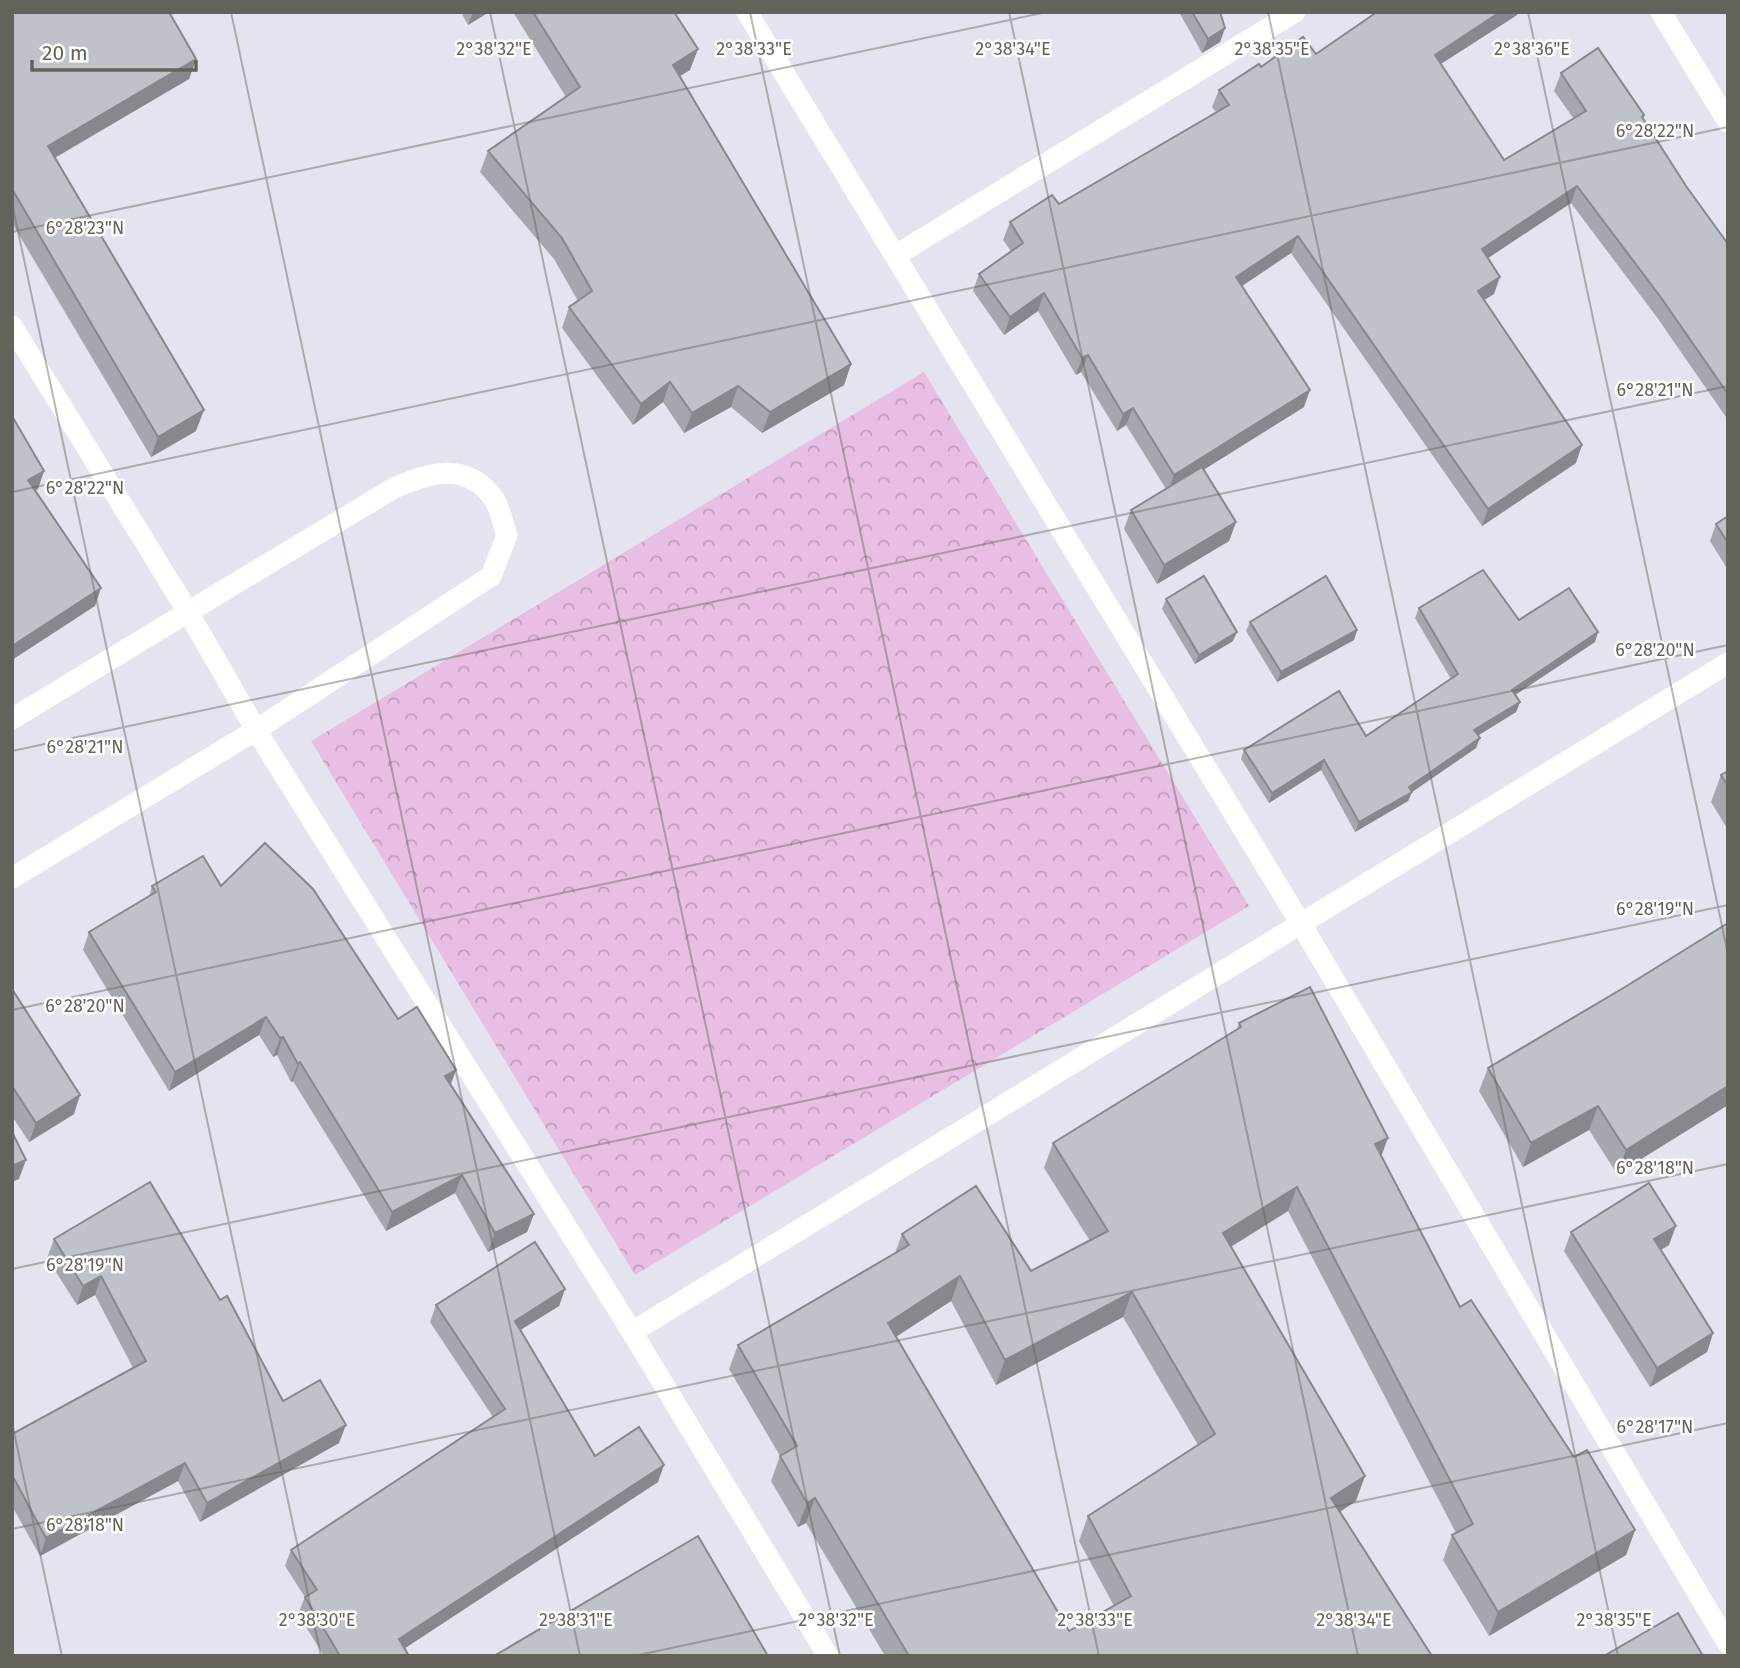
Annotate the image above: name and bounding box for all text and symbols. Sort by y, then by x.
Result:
scale bar [32,28,196,72]
text: 2°38'32"E [456,38,532,60]
text: 2°38'33"E [716,38,792,60]
text: 2°38'34"E [975,38,1051,60]
text: 2°38'35"E [1234,38,1310,60]
text: 2°38'36"E [1494,38,1570,60]
text: 20 m [42,40,88,66]
text: 6°28'22"N [1616,120,1694,142]
text: 6°28'23"N [46,217,124,239]
text: 6°28'21"N [1616,379,1694,401]
text: 6°28'22"N [46,477,124,499]
text: 6°28'20"N [1615,639,1695,661]
text: 6°28'21"N [46,736,124,758]
text: 6°28'19"N [1616,898,1694,920]
text: 6°28'20"N [45,995,125,1017]
text: 6°28'18"N [1616,1157,1694,1179]
text: 6°28'19"N [46,1254,124,1276]
text: 6°28'17"N [1617,1416,1693,1438]
text: 6°28'18"N [46,1514,124,1536]
text: 2°38'30"E [279,1609,355,1631]
text: 2°38'31"E [539,1609,613,1631]
text: 2°38'32"E [798,1609,874,1631]
text: 2°38'33"E [1057,1609,1133,1631]
text: 2°38'34"E [1316,1609,1392,1631]
text: 2°38'35"E [1576,1609,1652,1631]

